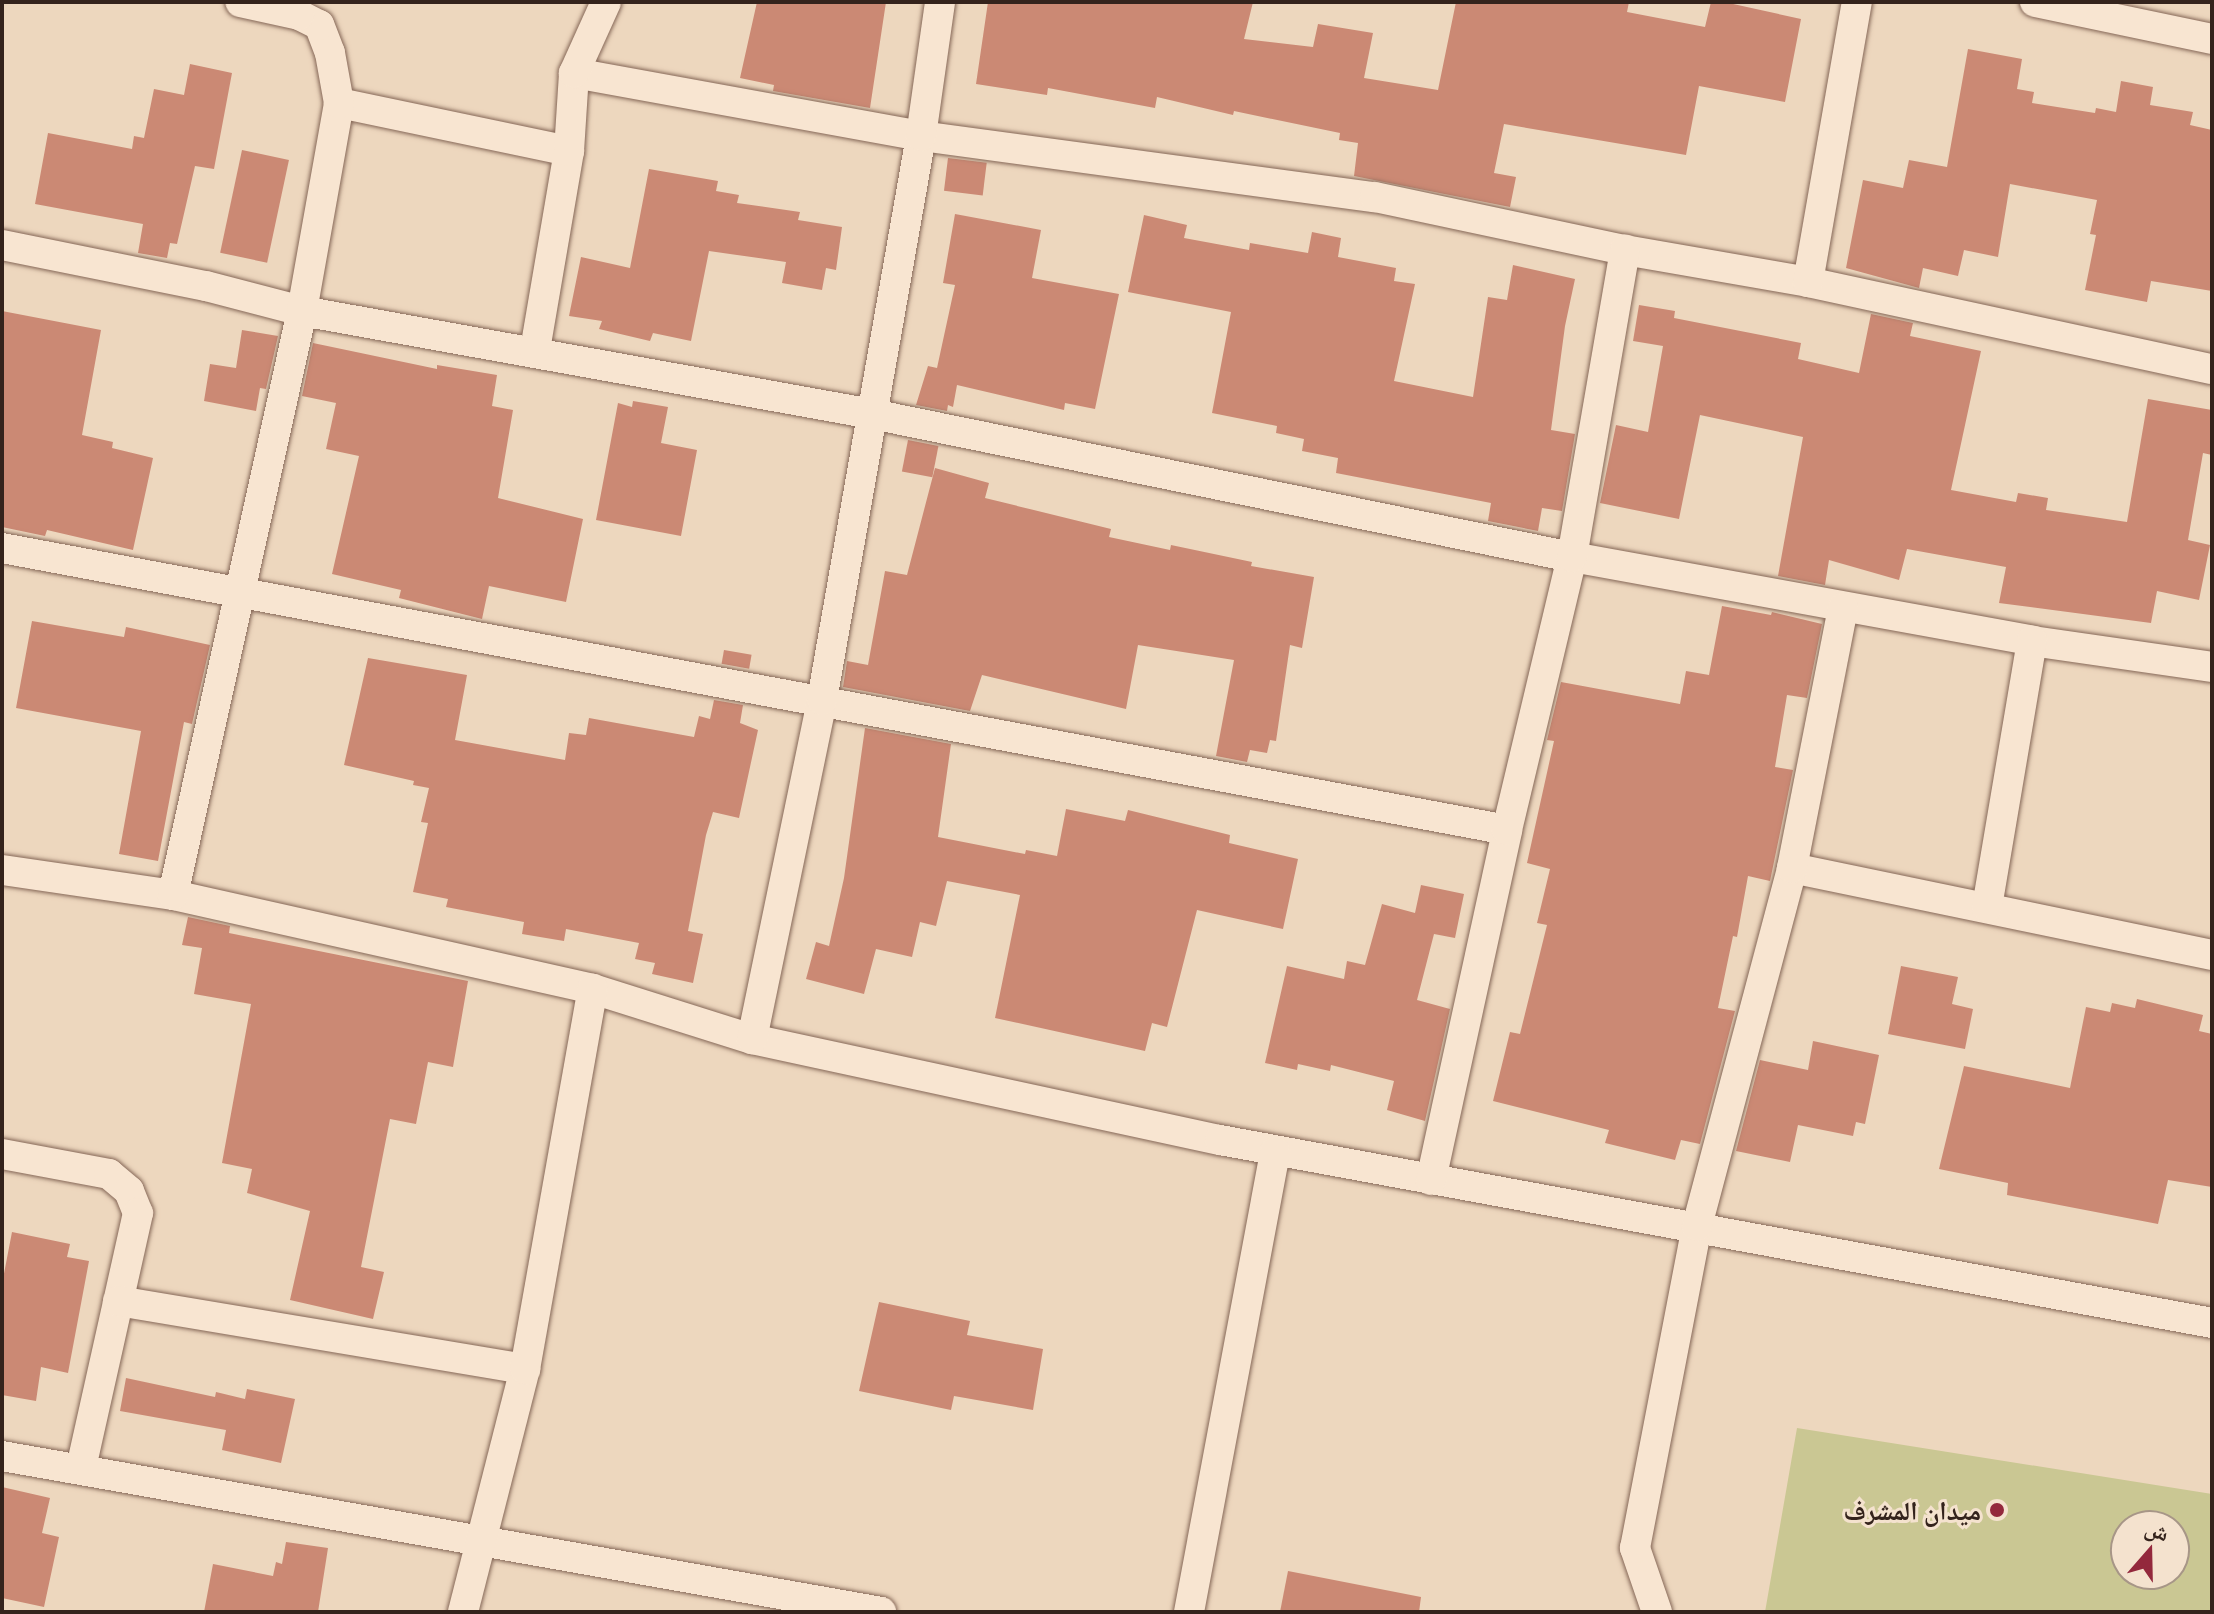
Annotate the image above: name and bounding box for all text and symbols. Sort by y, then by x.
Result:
place label: ميدان المشرف [1843,1494,1981,1526]
marker: ميدان المشرف [1988,1501,2006,1519]
north arrow [2110,1510,2190,1590]
text: ش [2141,1511,2174,1547]

